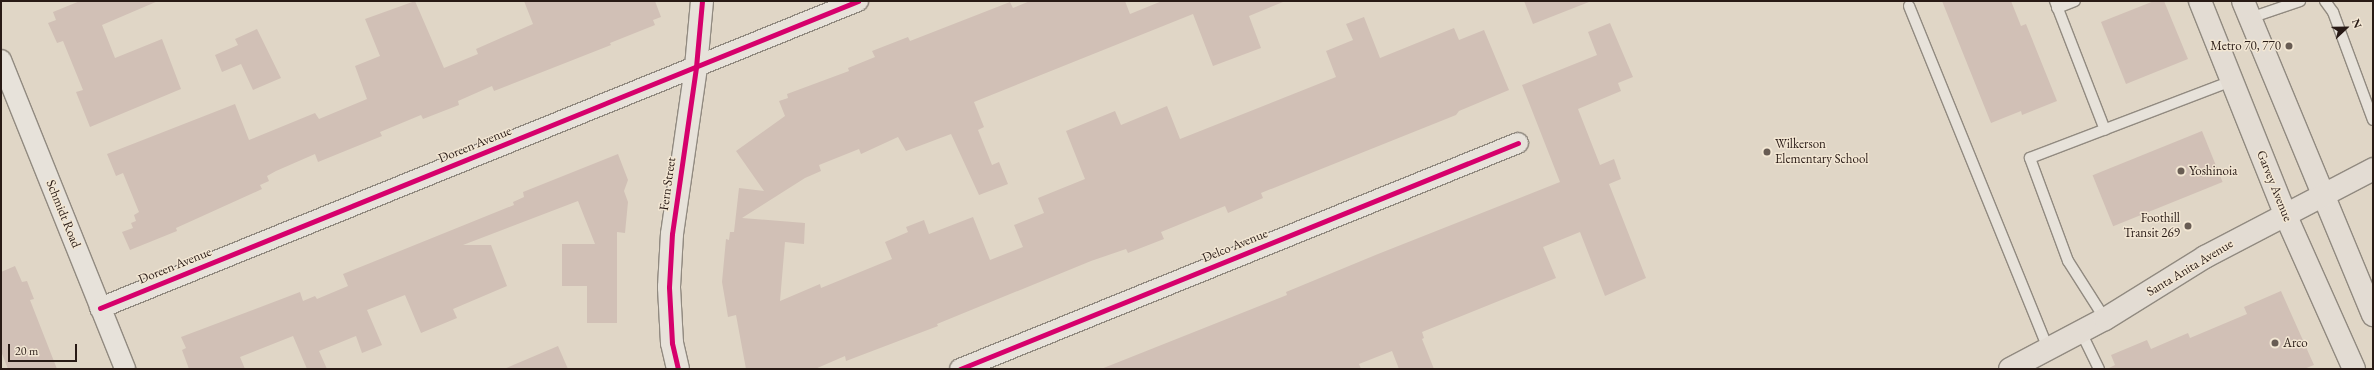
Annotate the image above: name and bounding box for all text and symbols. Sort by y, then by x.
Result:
north arrow [2326,8,2366,48]
text: N [2349,17,2365,30]
place label: Metro 70, 770 [2210,38,2281,54]
marker: Metro 70, 770 [2284,41,2294,51]
street label: Doreen Avenue [436,123,514,167]
place label: Wilkerson Elementary School [1775,137,1868,168]
marker: Wilkerson Elementary School [1762,147,1772,157]
street label: Garvey Avenue [2253,148,2295,224]
street label: Fern Street [657,156,679,212]
place label: Yoshinoia [2189,163,2237,179]
marker: Yoshinoia [2176,166,2186,176]
street label: Schmidt Road [42,178,84,250]
place label: Foothill Transit 269 [2123,211,2180,242]
marker: Foothill Transit 269 [2183,221,2193,231]
street label: Delco Avenue [1200,226,1270,266]
street label: Santa Anita Avenue [2144,236,2236,300]
street label: Doreen Avenue [136,244,214,288]
place label: Arco [2283,335,2308,351]
scale bar [10,336,79,362]
marker: Arco [2270,338,2280,348]
text: 20 m [15,343,38,359]

